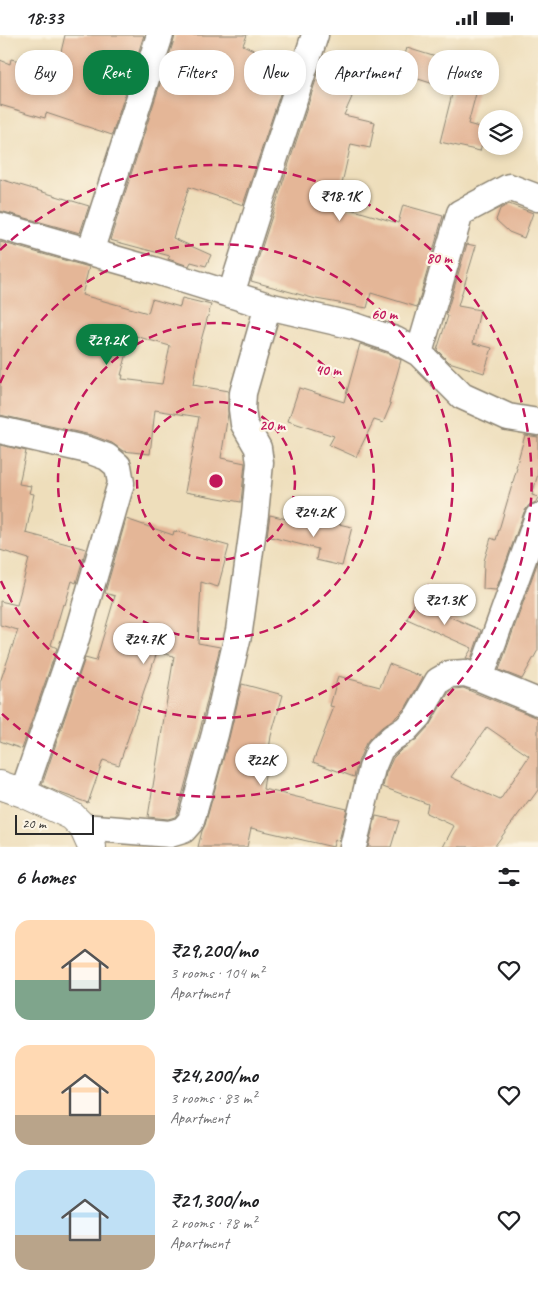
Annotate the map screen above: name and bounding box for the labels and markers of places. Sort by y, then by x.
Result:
pin: ₹18.1K [299,179,381,222]
pin: ₹29.2K [66,323,148,366]
centre of rings [207,472,225,490]
pin: ₹24.2K [273,495,355,538]
pin: ₹21.3K [404,583,486,626]
pin: ₹24.7K [103,623,185,665]
pin: ₹22K [231,743,291,786]

